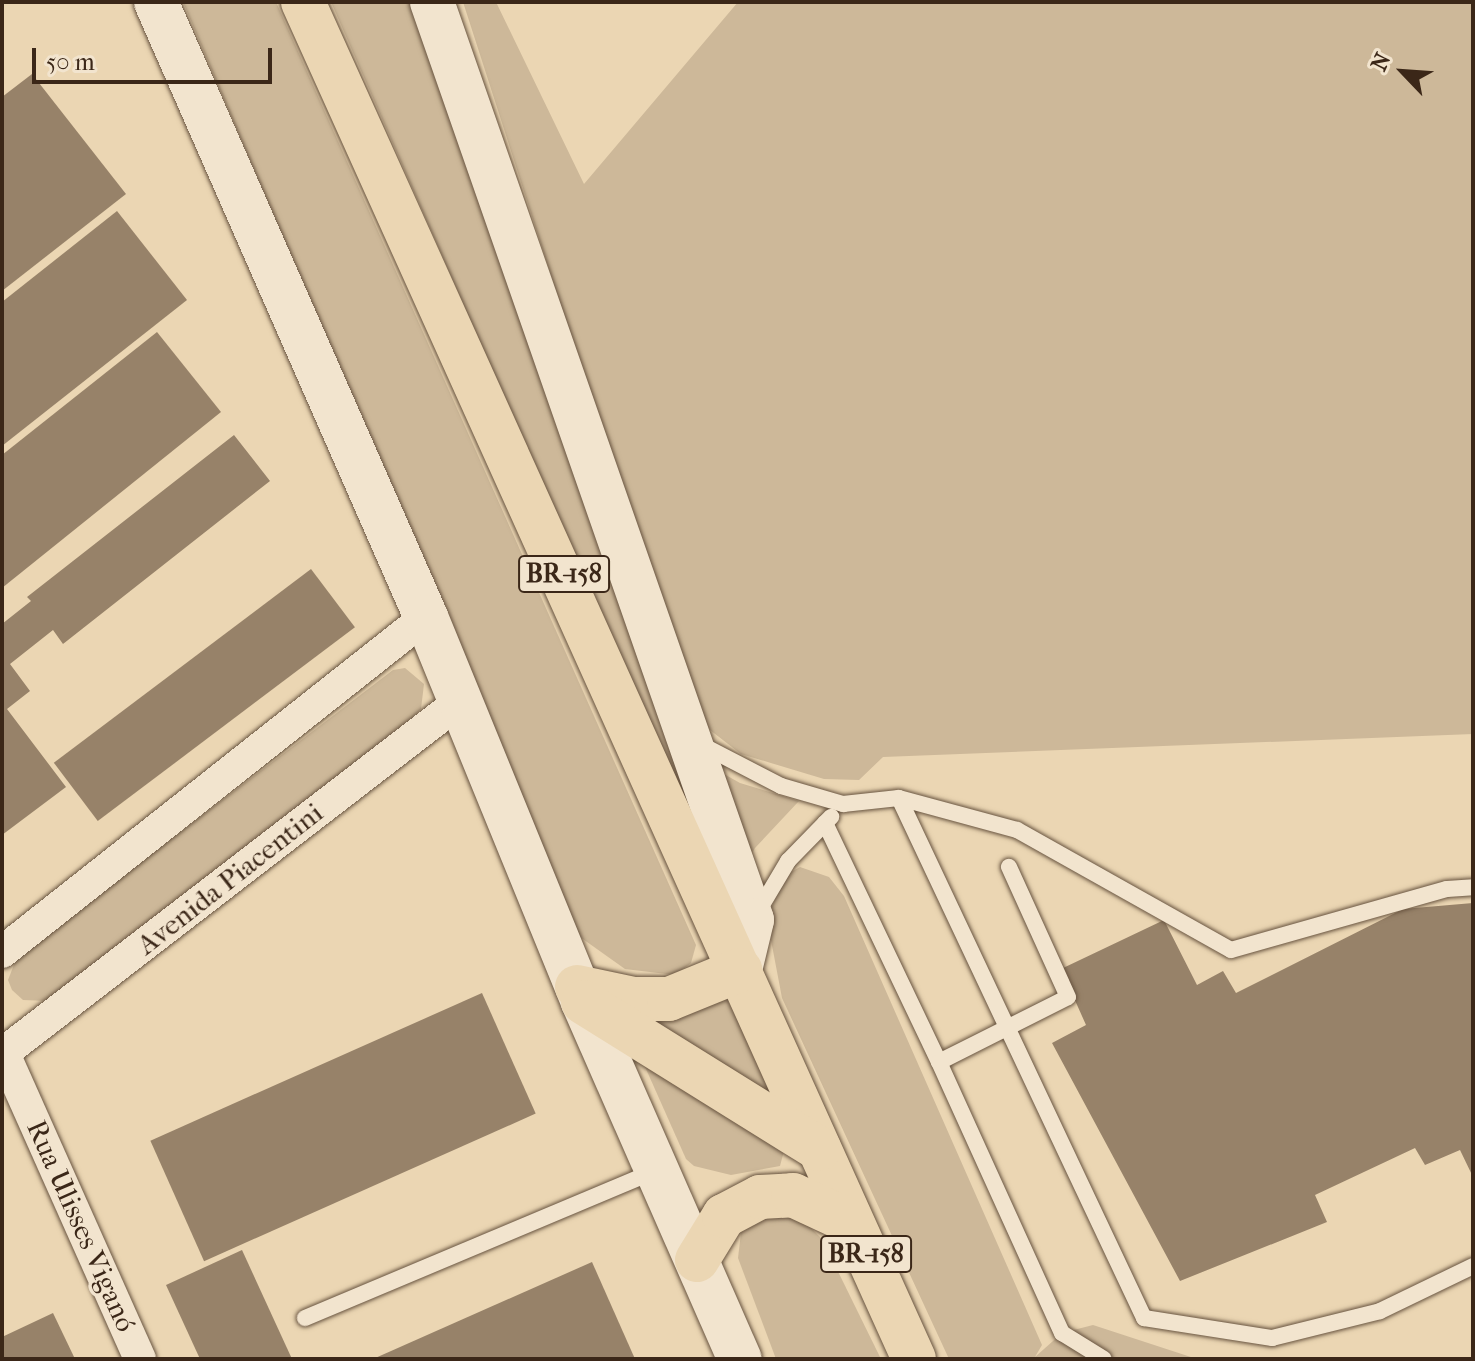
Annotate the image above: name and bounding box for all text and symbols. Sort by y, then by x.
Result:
scale bar [36,32,276,82]
north arrow [1363,32,1443,112]
text: 50 m [46,48,95,76]
text: N [1366,49,1397,75]
road number: BR-158 [518,552,610,596]
street label: Avenida Piacentini [130,796,330,962]
street label: Rua Ulisses Viganó [19,1115,143,1337]
road number: BR-158 [820,1232,912,1276]

